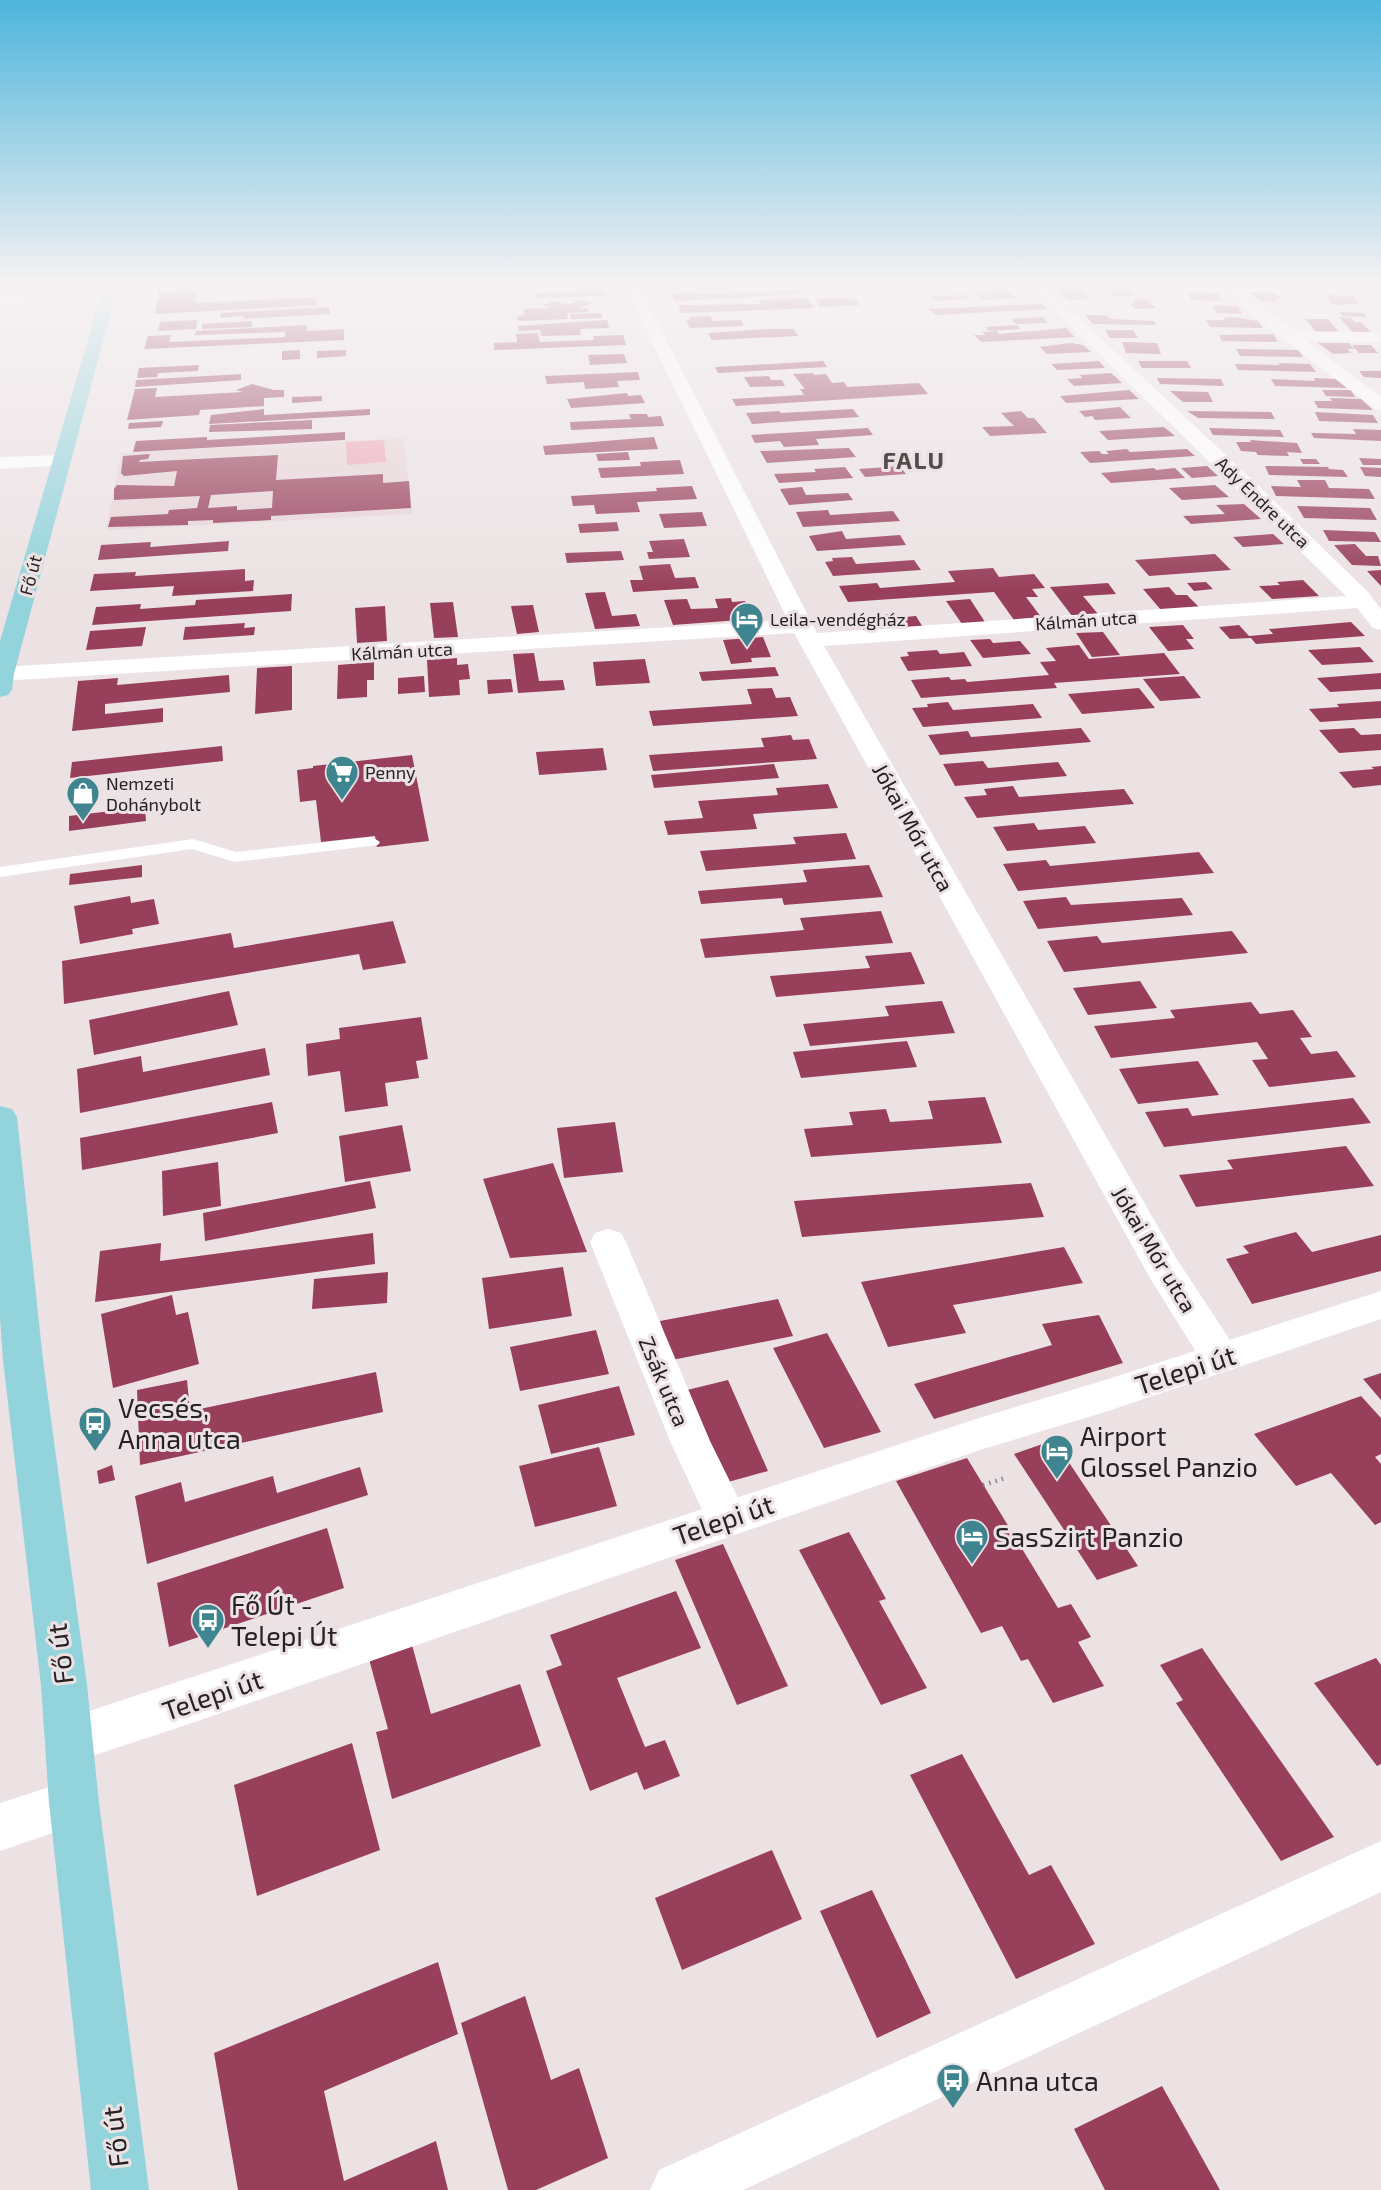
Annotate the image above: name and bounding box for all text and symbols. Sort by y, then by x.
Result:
district label: FALU [883,445,945,474]
street label: Ady Endre utca [1211,452,1315,552]
street label: Fő út [14,552,46,598]
hotel icon: Leila-vendégház [729,601,765,648]
street label: Kálmán utca [1034,605,1138,635]
place label: Leila-vendégház [770,608,906,630]
street label: Kálmán utca [351,637,453,665]
supermarket icon: Penny [324,754,360,801]
street label: Jókai Mór utca [868,758,960,896]
place label: Penny [365,761,416,783]
place label: Nemzeti Dohánybolt [106,772,201,815]
shop icon: Nemzeti Dohánybolt [65,775,101,822]
street label: Jókai Mór utca [1107,1181,1203,1317]
street label: Zsák utca [634,1332,696,1430]
street label: Telepi út [1131,1338,1240,1401]
place label: Vecsés, Anna utca [118,1391,241,1454]
bus stop icon: Vecsés, Anna utca [77,1405,113,1452]
place label: Airport Glossel Panzio [1080,1419,1258,1482]
hotel icon: Airport Glossel Panzio [1039,1433,1075,1480]
street label: Telepi út [669,1487,778,1552]
hotel icon: SasSzirt Panzio [954,1518,990,1565]
place label: SasSzirt Panzio [995,1520,1184,1552]
place label: Fő Út - Telepi Út [231,1588,337,1652]
bus stop icon: Fő Út - Telepi Út [190,1602,226,1649]
street label: Fő út [39,1622,79,1686]
street label: Telepi út [158,1662,267,1727]
bus stop icon: Anna utca [935,2062,971,2109]
place label: Anna utca [976,2064,1099,2096]
street label: Fő út [94,2105,134,2169]

